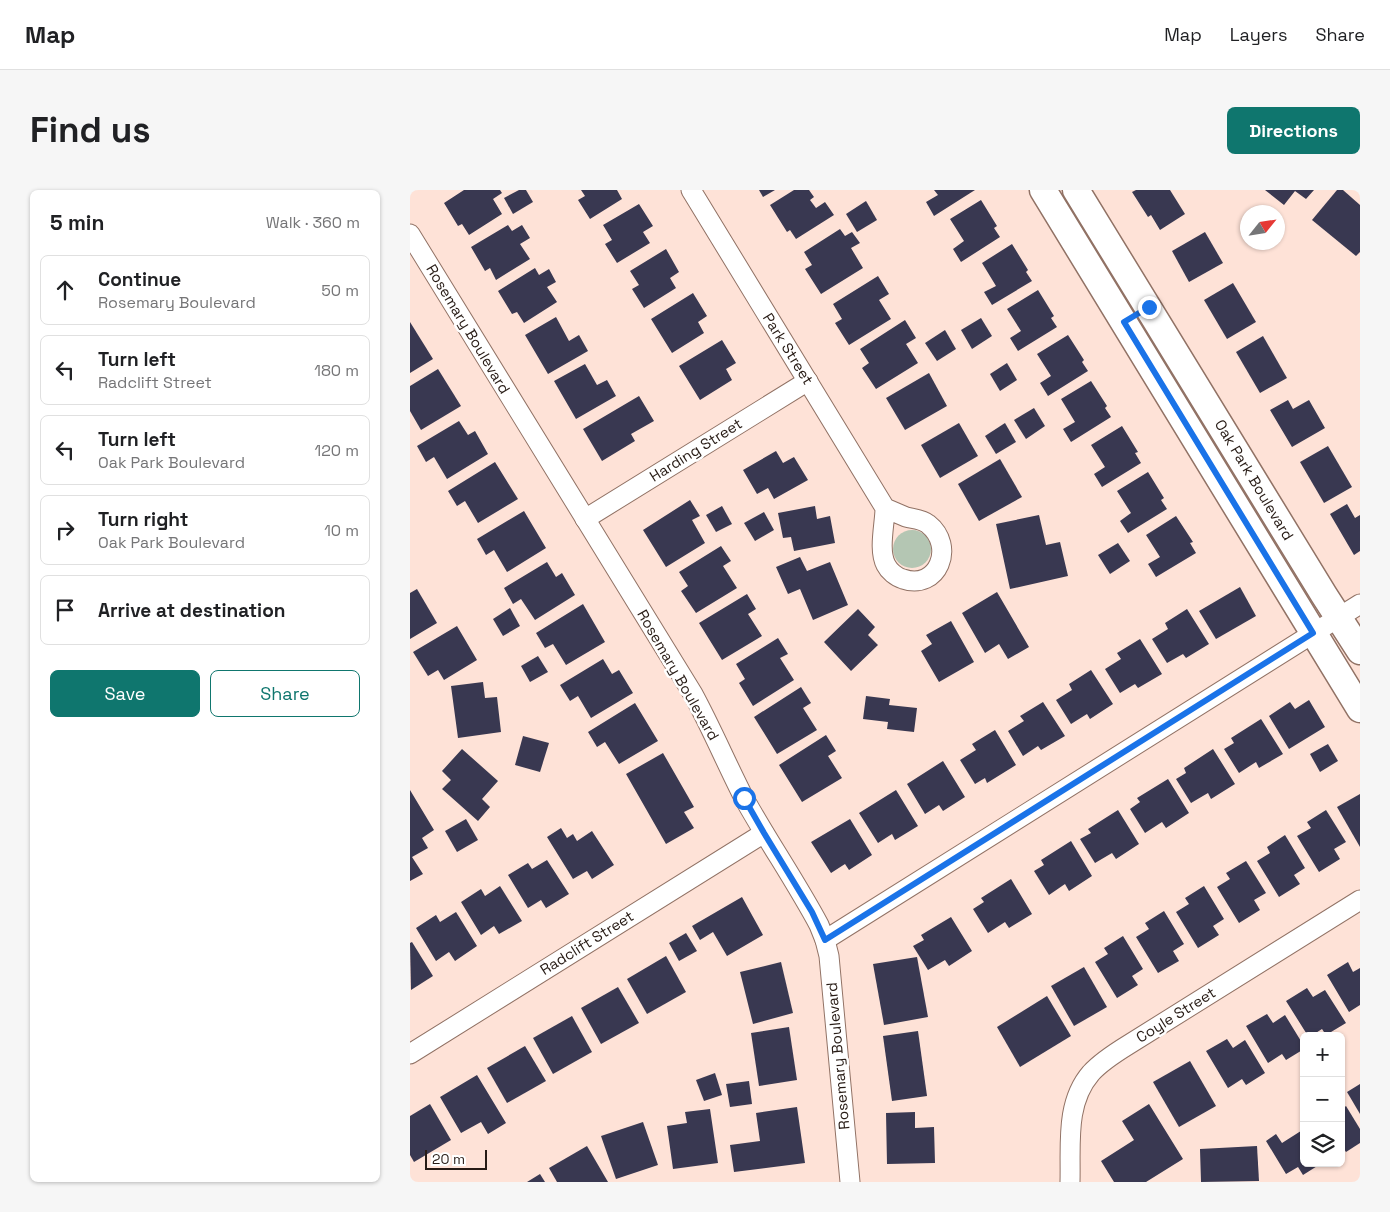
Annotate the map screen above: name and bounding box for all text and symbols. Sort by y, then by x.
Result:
text: Map [25,19,75,50]
text: Map [1164,23,1202,46]
text: Layers [1230,23,1287,46]
text: Share [1315,23,1365,46]
button: Directions [1227,107,1360,154]
text: Find us [30,108,151,152]
north arrow [1240,205,1285,250]
text: 5 min [50,209,104,236]
text: Walk · 360 m [266,212,360,233]
street label: Rosemary Boulevard [422,260,515,397]
text: Continue [98,267,181,292]
icon: ahead [51,276,79,304]
text: 50 m [321,280,359,301]
text: Rosemary Boulevard [98,292,256,313]
route end [1138,296,1161,319]
street label: Park Street [759,309,818,388]
text: Turn left [98,347,176,372]
icon: left [51,356,79,384]
text: 180 m [314,360,359,381]
text: Radclift Street [98,372,212,393]
street label: Harding Street [646,413,746,486]
street label: Oak Park Boulevard [1211,416,1298,544]
text: Turn left [98,427,176,452]
icon: left [51,436,79,464]
text: 120 m [315,440,359,461]
text: Oak Park Boulevard [98,452,245,473]
text: Turn right [98,507,188,532]
icon: right [51,516,79,544]
text: 10 m [324,520,359,541]
text: Oak Park Boulevard [98,532,245,553]
icon: arrive [51,596,79,624]
text: Arrive at destination [98,598,286,623]
street label: Rosemary Boulevard [633,606,724,744]
button: Save [50,670,200,717]
button: Share [210,670,360,717]
route start [733,787,756,810]
street label: Radclift Street [536,906,637,979]
street label: Rosemary Boulevard [822,982,853,1131]
street label: Coyle Street [1132,983,1219,1047]
map controls [1300,1032,1345,1167]
button: + [1300,1032,1345,1077]
button: − [1300,1077,1345,1122]
button: layers [1300,1122,1345,1167]
scale bar [425,1147,488,1170]
text: 20 m [432,1150,465,1168]

